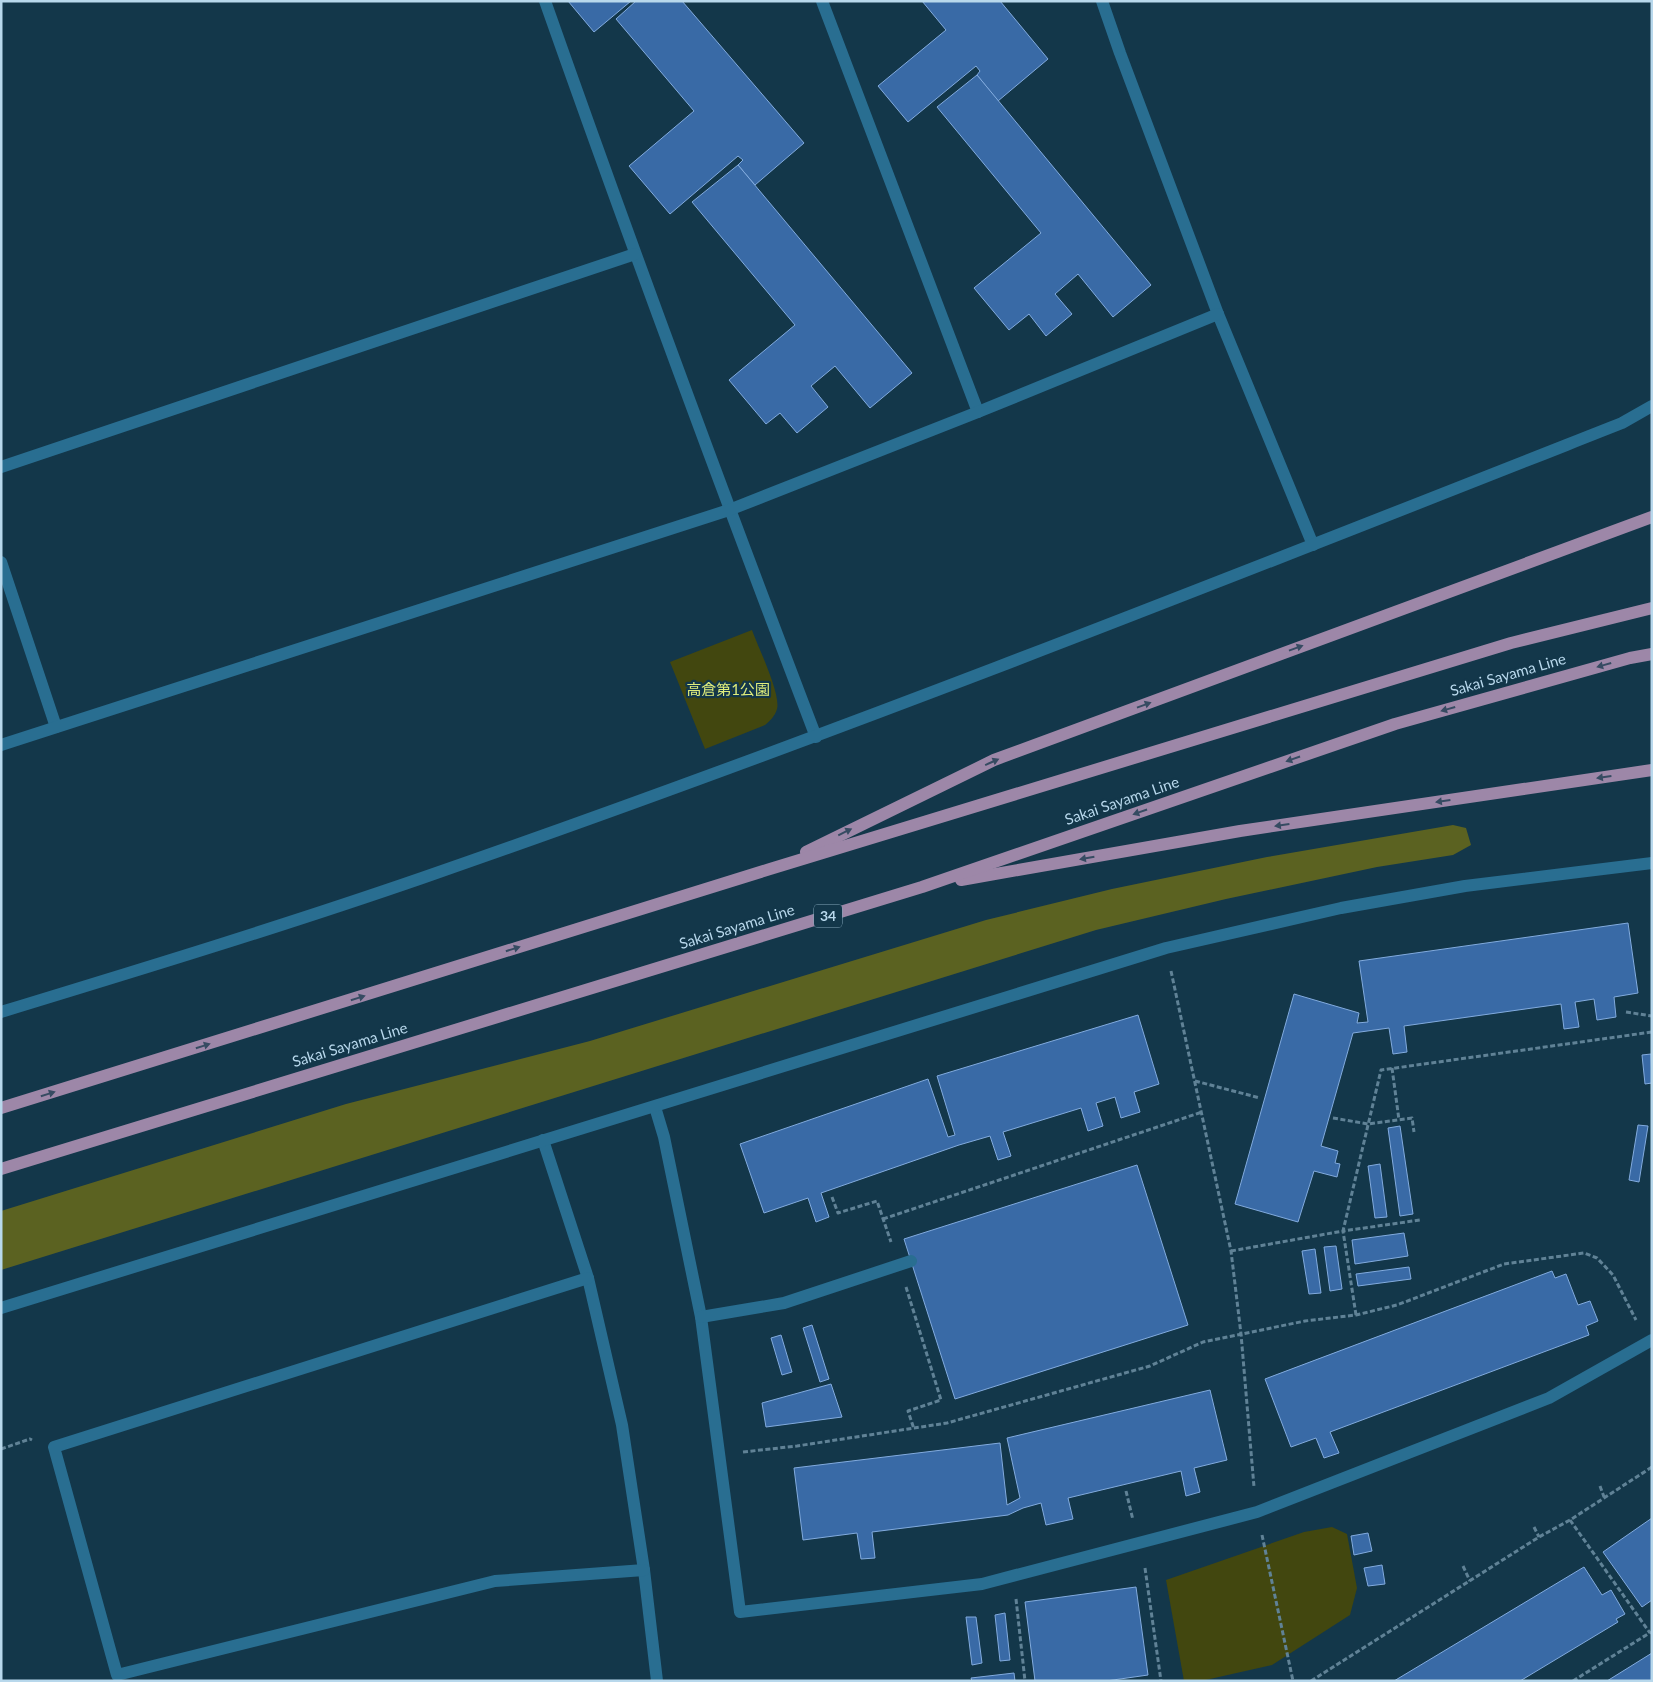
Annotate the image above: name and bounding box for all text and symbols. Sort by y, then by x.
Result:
one-way arrow [1289,644,1304,652]
street label: Sakai Sayama Line [1448,649,1568,699]
one-way arrow [1597,662,1612,670]
park label: 高倉第1公園 [686,680,770,698]
one-way arrow [1137,701,1152,709]
one-way arrow [1440,705,1455,713]
one-way arrow [1286,756,1301,763]
one-way arrow [985,757,999,765]
street label: Sakai Sayama Line [1062,772,1181,828]
one-way arrow [1595,773,1611,781]
one-way arrow [1434,797,1450,805]
one-way arrow [1132,809,1147,816]
one-way arrow [1274,821,1290,829]
one-way arrow [838,828,852,836]
one-way arrow [1079,854,1095,862]
street label: Sakai Sayama Line [677,900,797,952]
road number: 34 [814,904,842,928]
one-way arrow [506,945,521,953]
one-way arrow [351,993,366,1001]
street label: Sakai Sayama Line [290,1018,410,1070]
one-way arrow [196,1041,211,1049]
one-way arrow [40,1089,55,1097]

